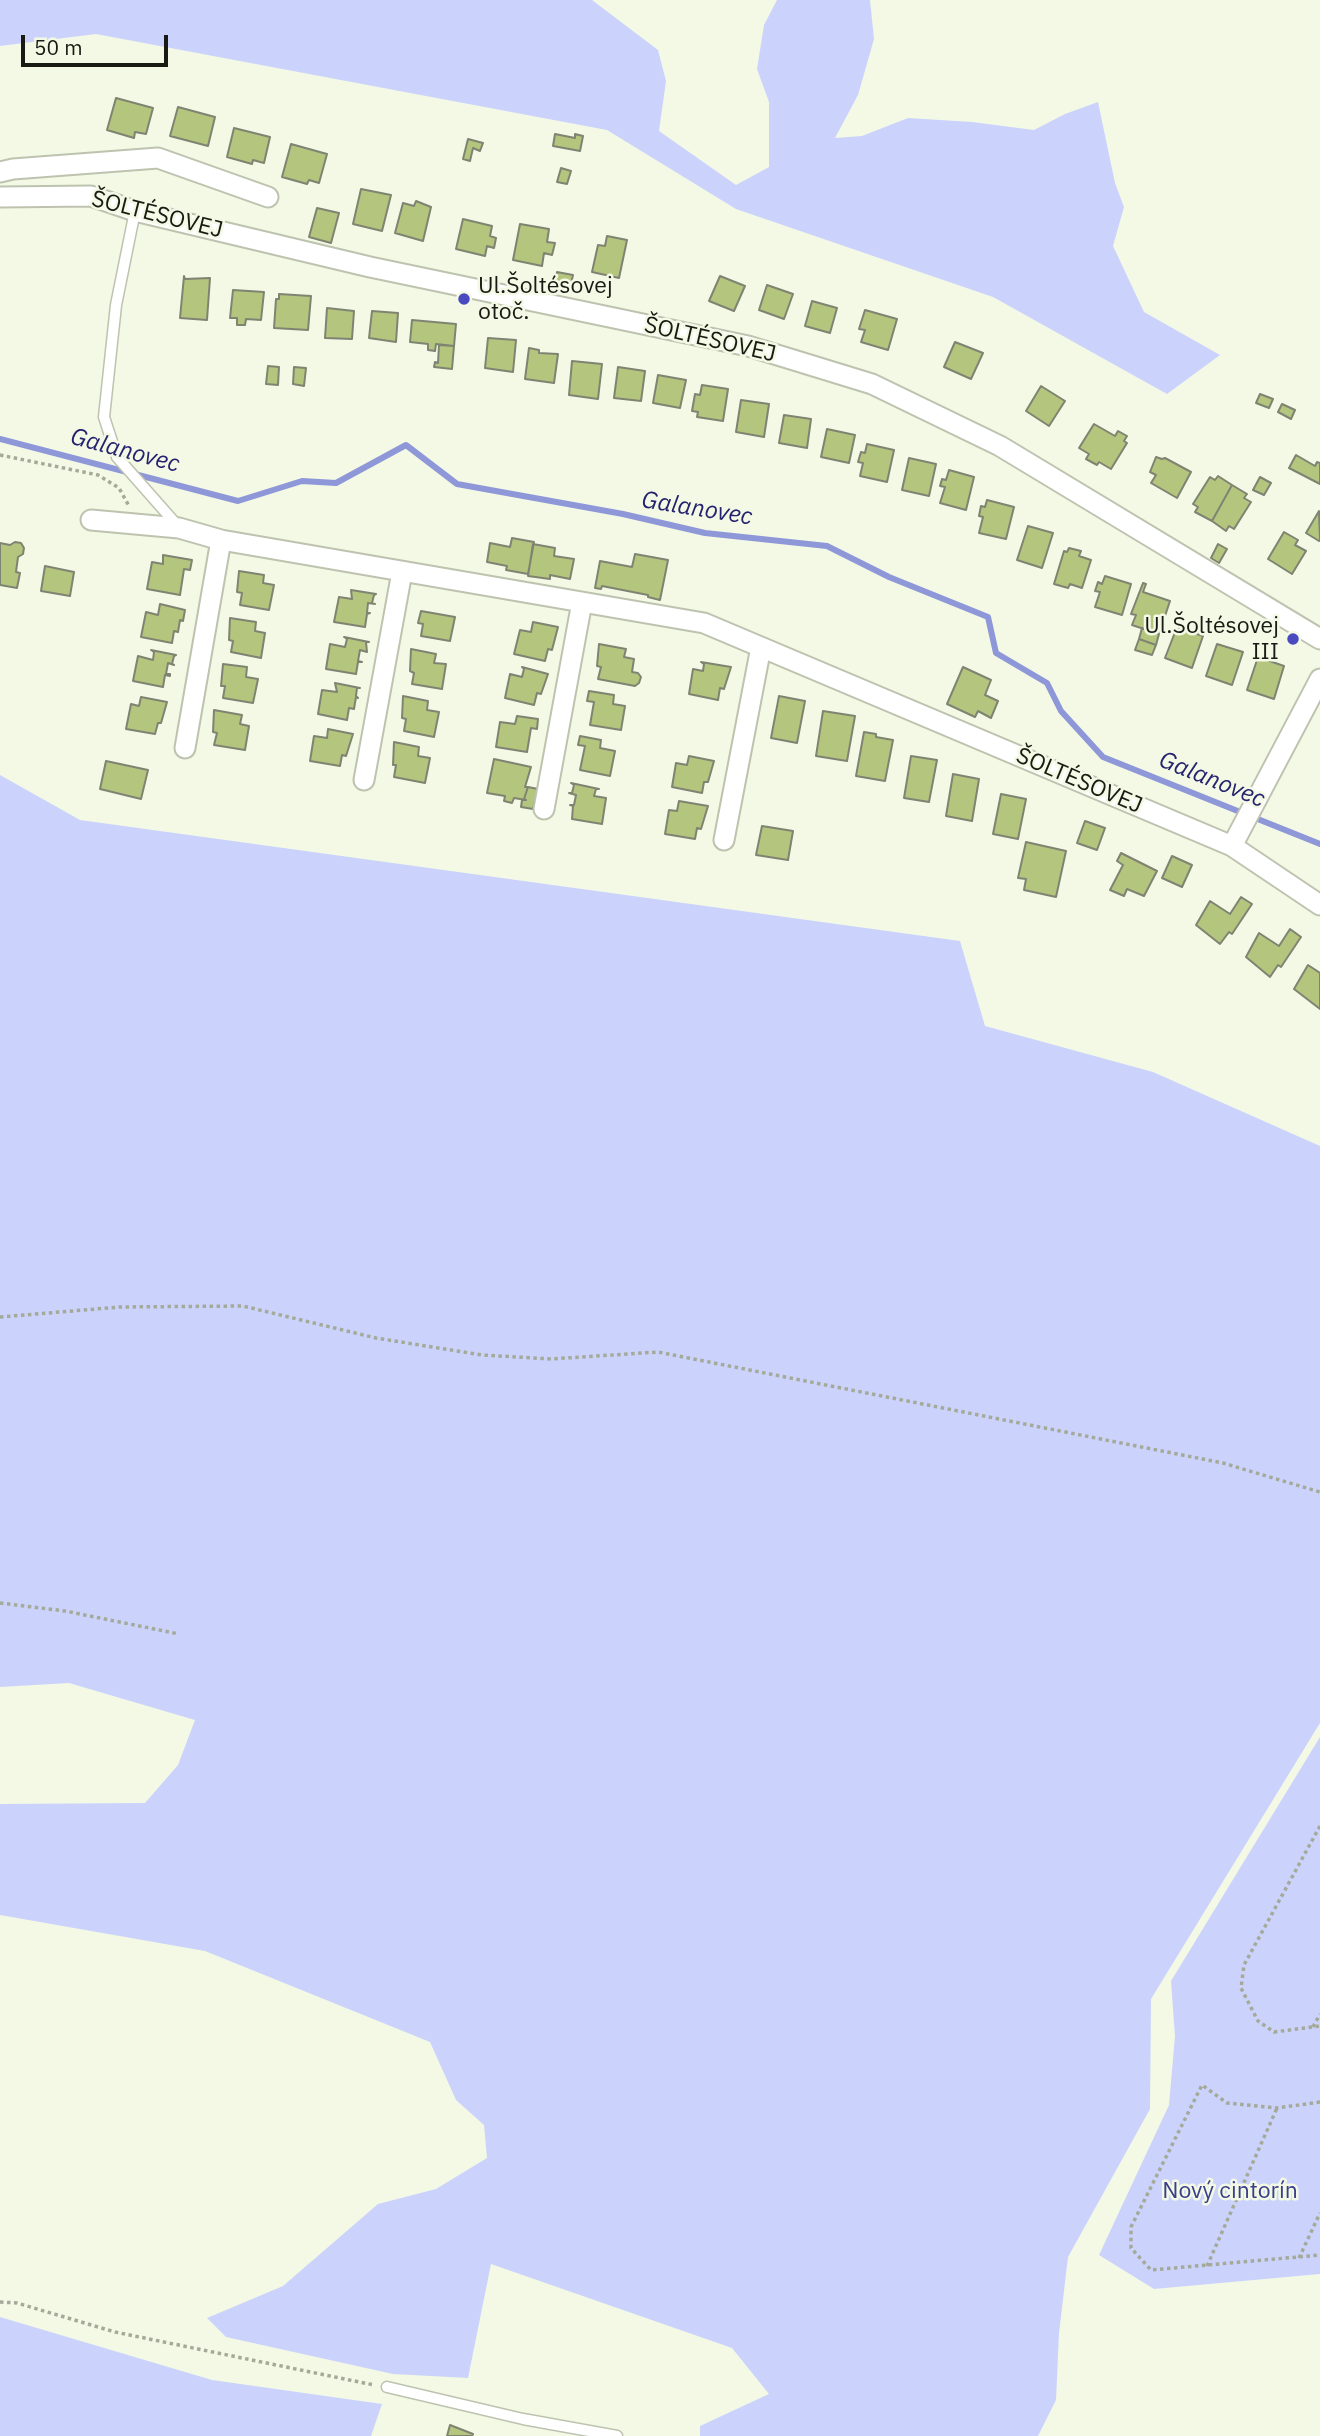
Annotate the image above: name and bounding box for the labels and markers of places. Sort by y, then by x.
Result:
place label: Ul.Šoltésovej otoč. [478,272,613,326]
marker: Ul.Šoltésovej otoč. [456,291,472,307]
place label: Ul.Šoltésovej III [1144,612,1279,666]
marker: Ul.Šoltésovej III [1285,631,1301,647]

